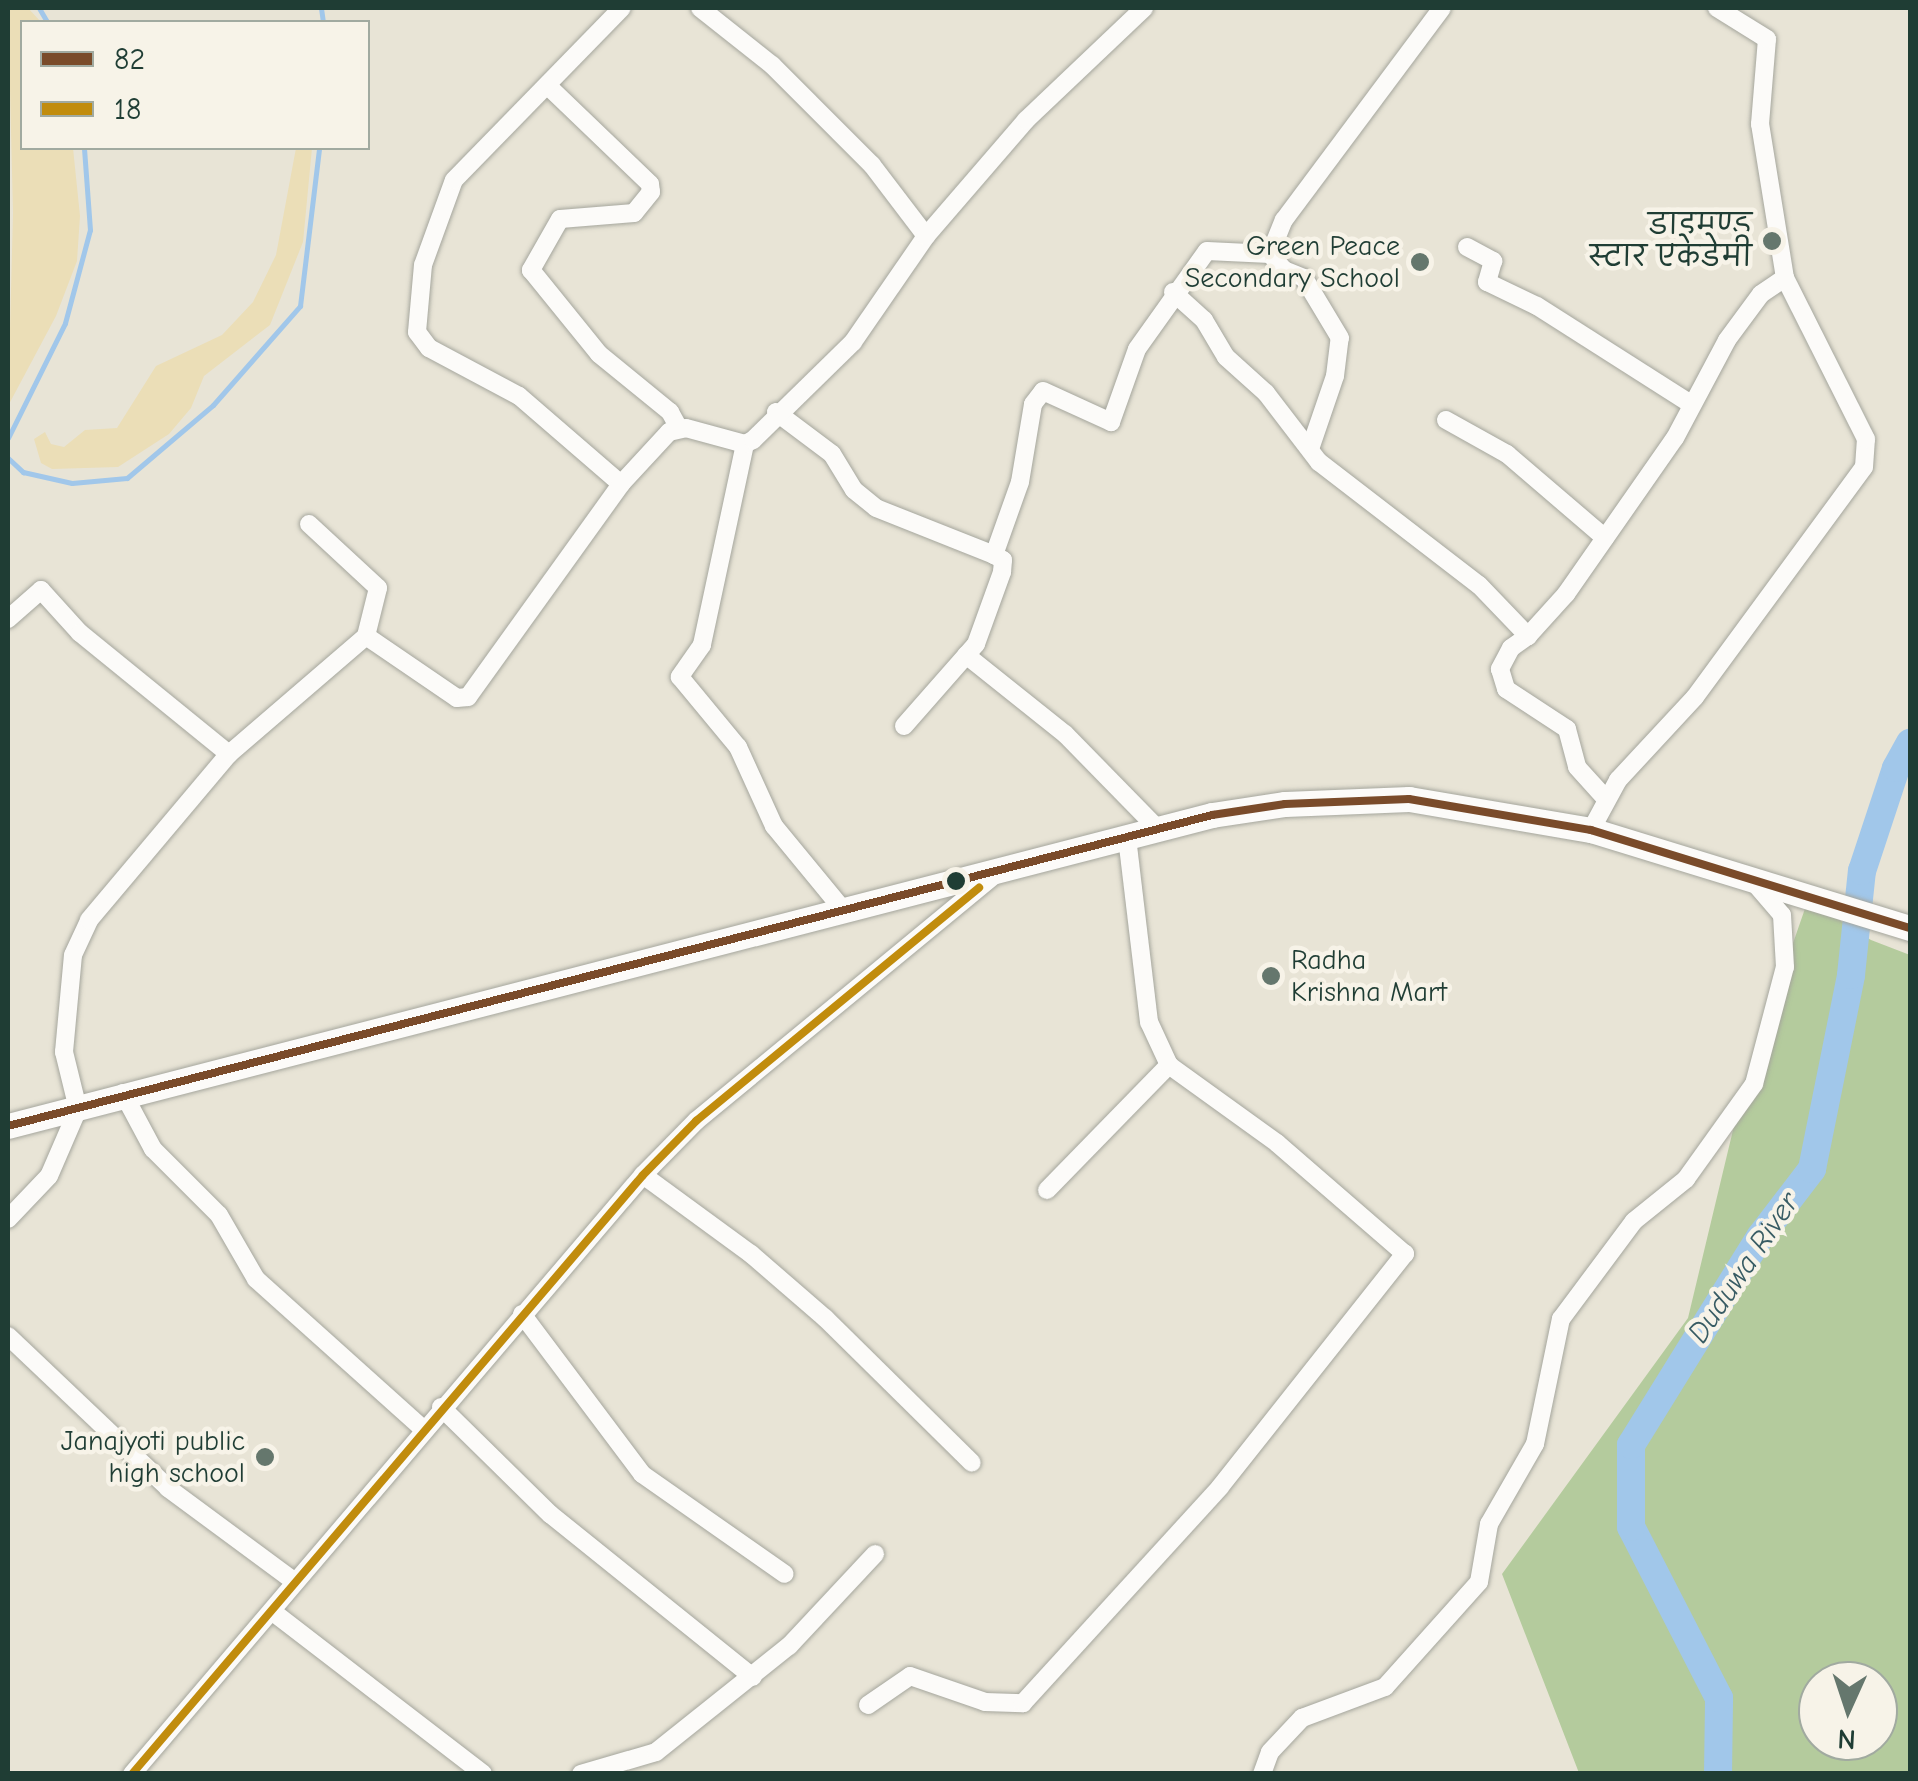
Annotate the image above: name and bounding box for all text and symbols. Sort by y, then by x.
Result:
legend [20,20,370,150]
text: 82 [114,42,145,77]
text: 18 [114,92,141,127]
place label: डाइमण्ड स्टार एकेडेमी [1587,208,1752,274]
place label: Green Peace Secondary School [1185,229,1400,295]
marker: डाइमण्ड स्टार एकेडेमी [1761,230,1783,252]
marker: Green Peace Secondary School [1409,251,1431,273]
unlabelled marker [946,871,966,891]
place label: Radha Krishna Mart [1291,943,1447,1009]
marker: Radha Krishna Mart [1260,965,1282,987]
water label: Duduwa River [1681,1186,1807,1350]
place label: Janajyoti public high school [61,1424,245,1490]
marker: Janajyoti public high school [254,1446,276,1468]
north arrow [1798,1661,1898,1761]
text: N [1837,1723,1857,1755]

